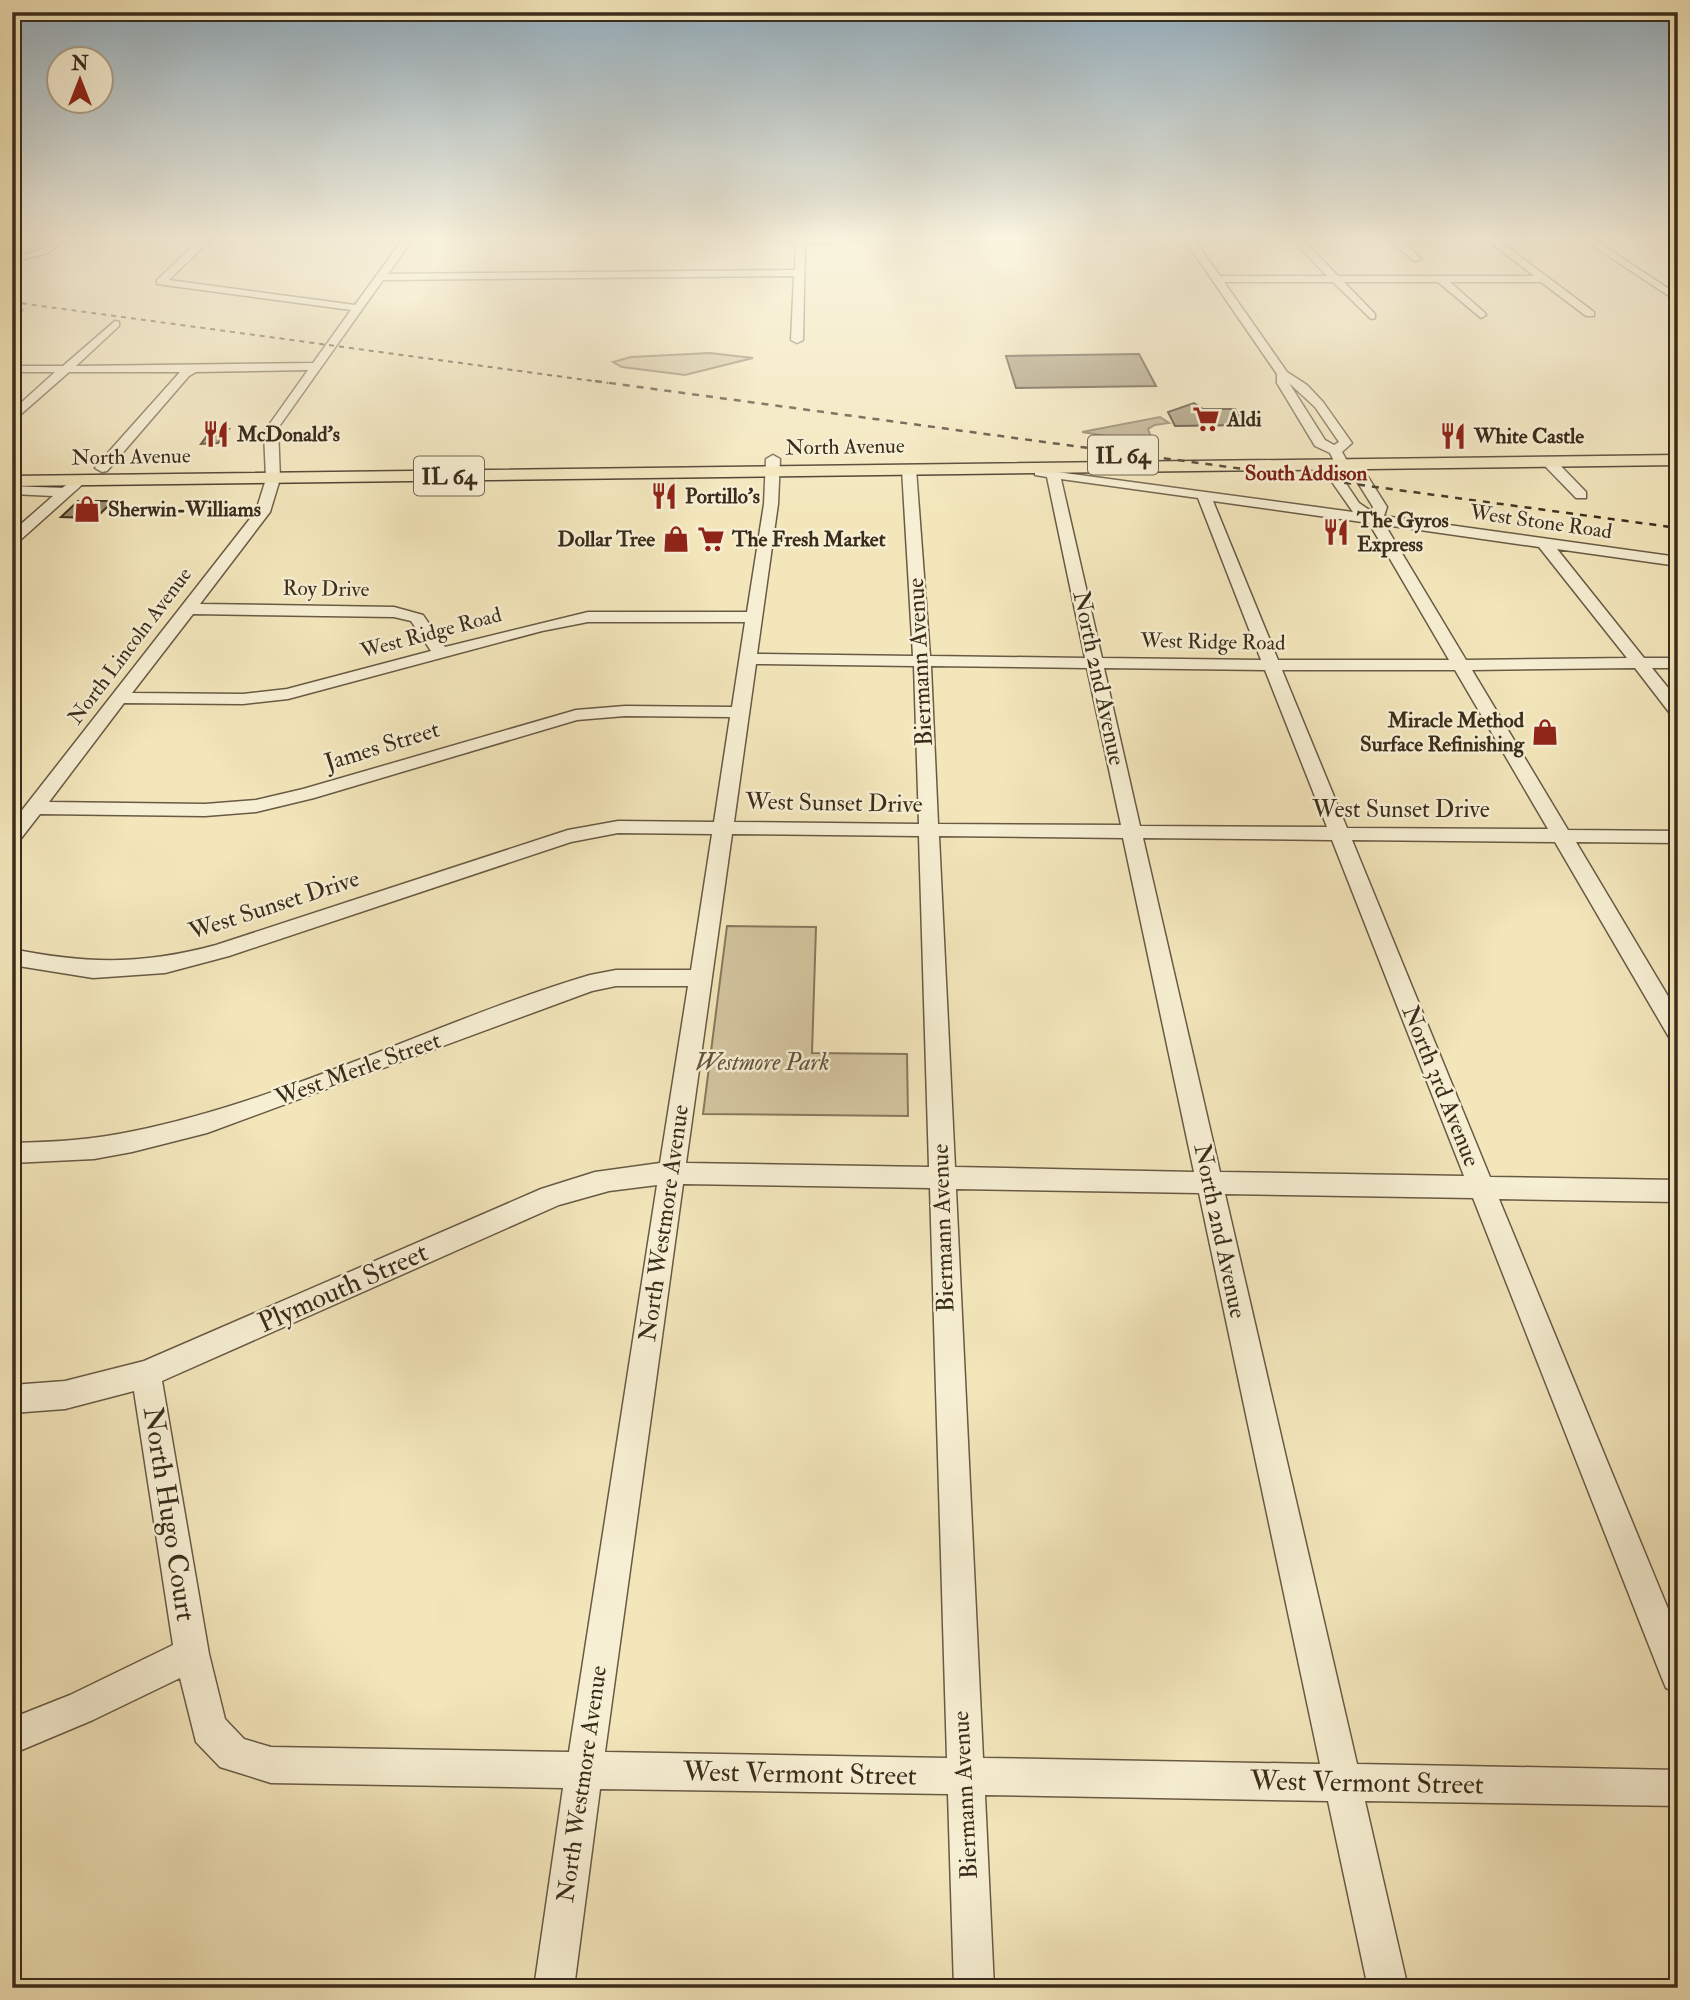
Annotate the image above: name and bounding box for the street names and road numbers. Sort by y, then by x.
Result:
street label: North Avenue [785,432,905,462]
road number: IL 64 [1088,436,1158,475]
street label: North Avenue [71,442,191,472]
road number: IL 64 [414,456,484,496]
street label: West Stone Road [1467,499,1614,545]
street label: North Lincoln Avenue [62,562,198,730]
street label: Roy Drive [282,575,370,603]
street label: Biermann Avenue [900,577,940,747]
street label: North 2nd Avenue [1065,588,1133,768]
street label: West Ridge Road [357,601,505,665]
street label: West Ridge Road [1139,627,1286,657]
street label: James Street [320,714,444,778]
street label: West Sunset Drive [744,786,923,820]
street label: West Sunset Drive [1311,794,1490,825]
street label: West Sunset Drive [184,863,363,947]
street label: North 3rd Avenue [1395,1001,1487,1171]
street label: West Merle Street [270,1025,445,1114]
street label: North Westmore Avenue [632,1103,696,1343]
street label: North 2nd Avenue [1186,1141,1254,1321]
street label: Biermann Avenue [925,1143,961,1313]
street label: Plymouth Street [253,1235,433,1341]
street label: North Hugo Court [135,1404,203,1624]
street label: North Westmore Avenue [550,1664,614,1904]
street label: Biermann Avenue [945,1710,985,1880]
street label: West Vermont Street [682,1754,917,1794]
street label: West Vermont Street [1249,1763,1484,1803]

